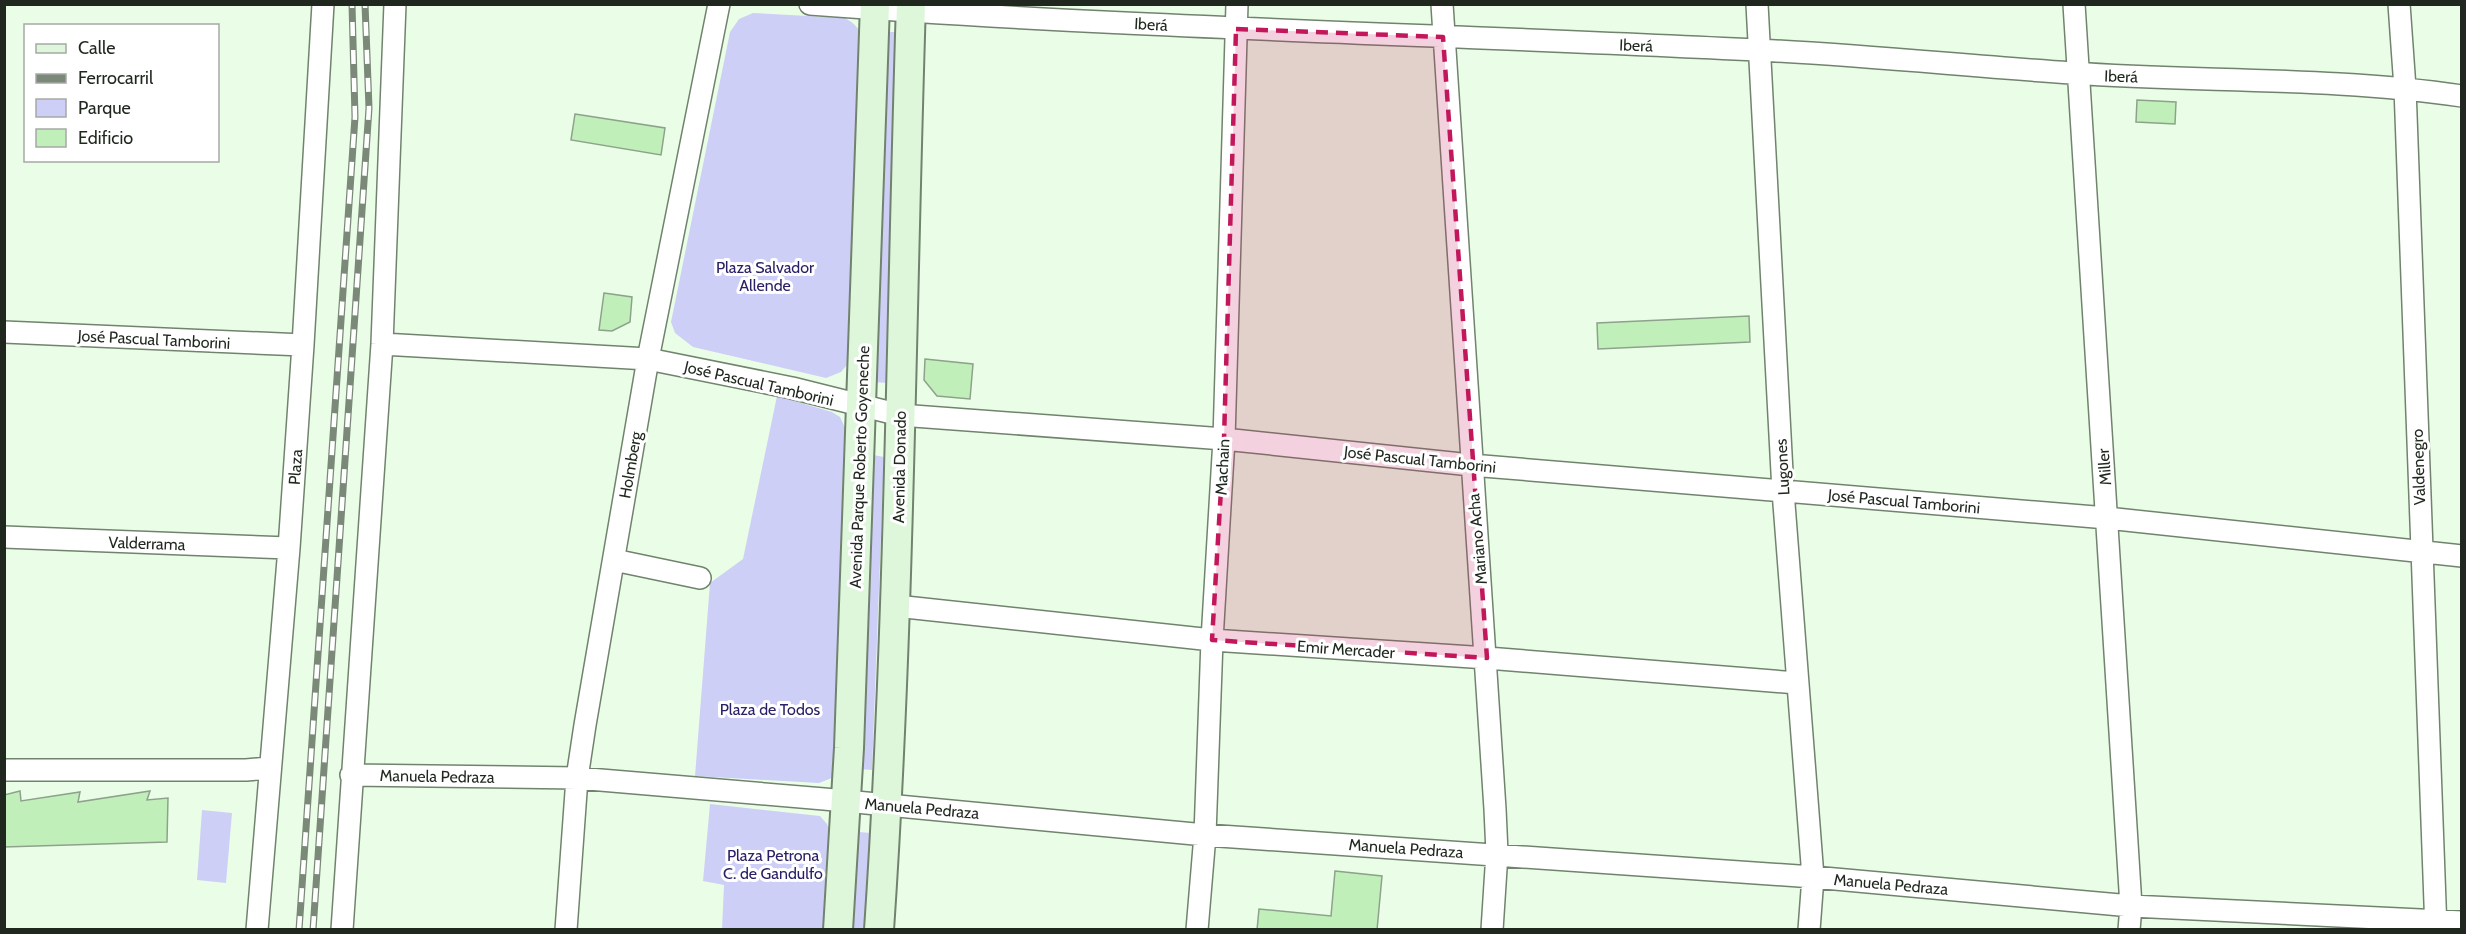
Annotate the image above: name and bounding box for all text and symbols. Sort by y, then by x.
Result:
street label: Iberá [1134,14,1169,35]
legend [24,24,219,162]
street label: Iberá [1619,35,1653,56]
text: Calle [78,37,115,59]
street label: Iberá [2104,66,2138,87]
text: Ferrocarril [78,67,154,89]
text: Parque [78,97,131,119]
text: Edificio [78,127,133,149]
park label: Plaza Salvador Allende [716,258,815,295]
street label: José Pascual Tamborini [76,326,231,353]
street label: Avenida Parque Roberto Goyeneche [846,345,873,589]
street label: José Pascual Tamborini [681,357,835,410]
street label: Avenida Donado [889,410,910,523]
street label: Valdenegro [2408,428,2429,505]
street label: Holmberg [615,429,646,500]
street label: Machain [1212,438,1233,496]
street label: Lugones [1772,438,1793,496]
street label: José Pascual Tamborini [1342,442,1497,477]
street label: Miller [2094,447,2115,486]
street label: Plaza [285,448,306,486]
street label: José Pascual Tamborini [1826,485,1981,518]
street label: Mariano Acha [1464,492,1491,585]
street label: Valderrama [108,533,186,554]
street label: Emir Mercader [1297,637,1396,662]
park label: Plaza de Todos [720,700,821,719]
street label: Manuela Pedraza [379,766,495,787]
street label: Manuela Pedraza [864,794,980,823]
street label: Manuela Pedraza [1348,835,1464,862]
park label: Plaza Petrona C. de Gandulfo [723,846,823,883]
street label: Manuela Pedraza [1833,870,1949,899]

